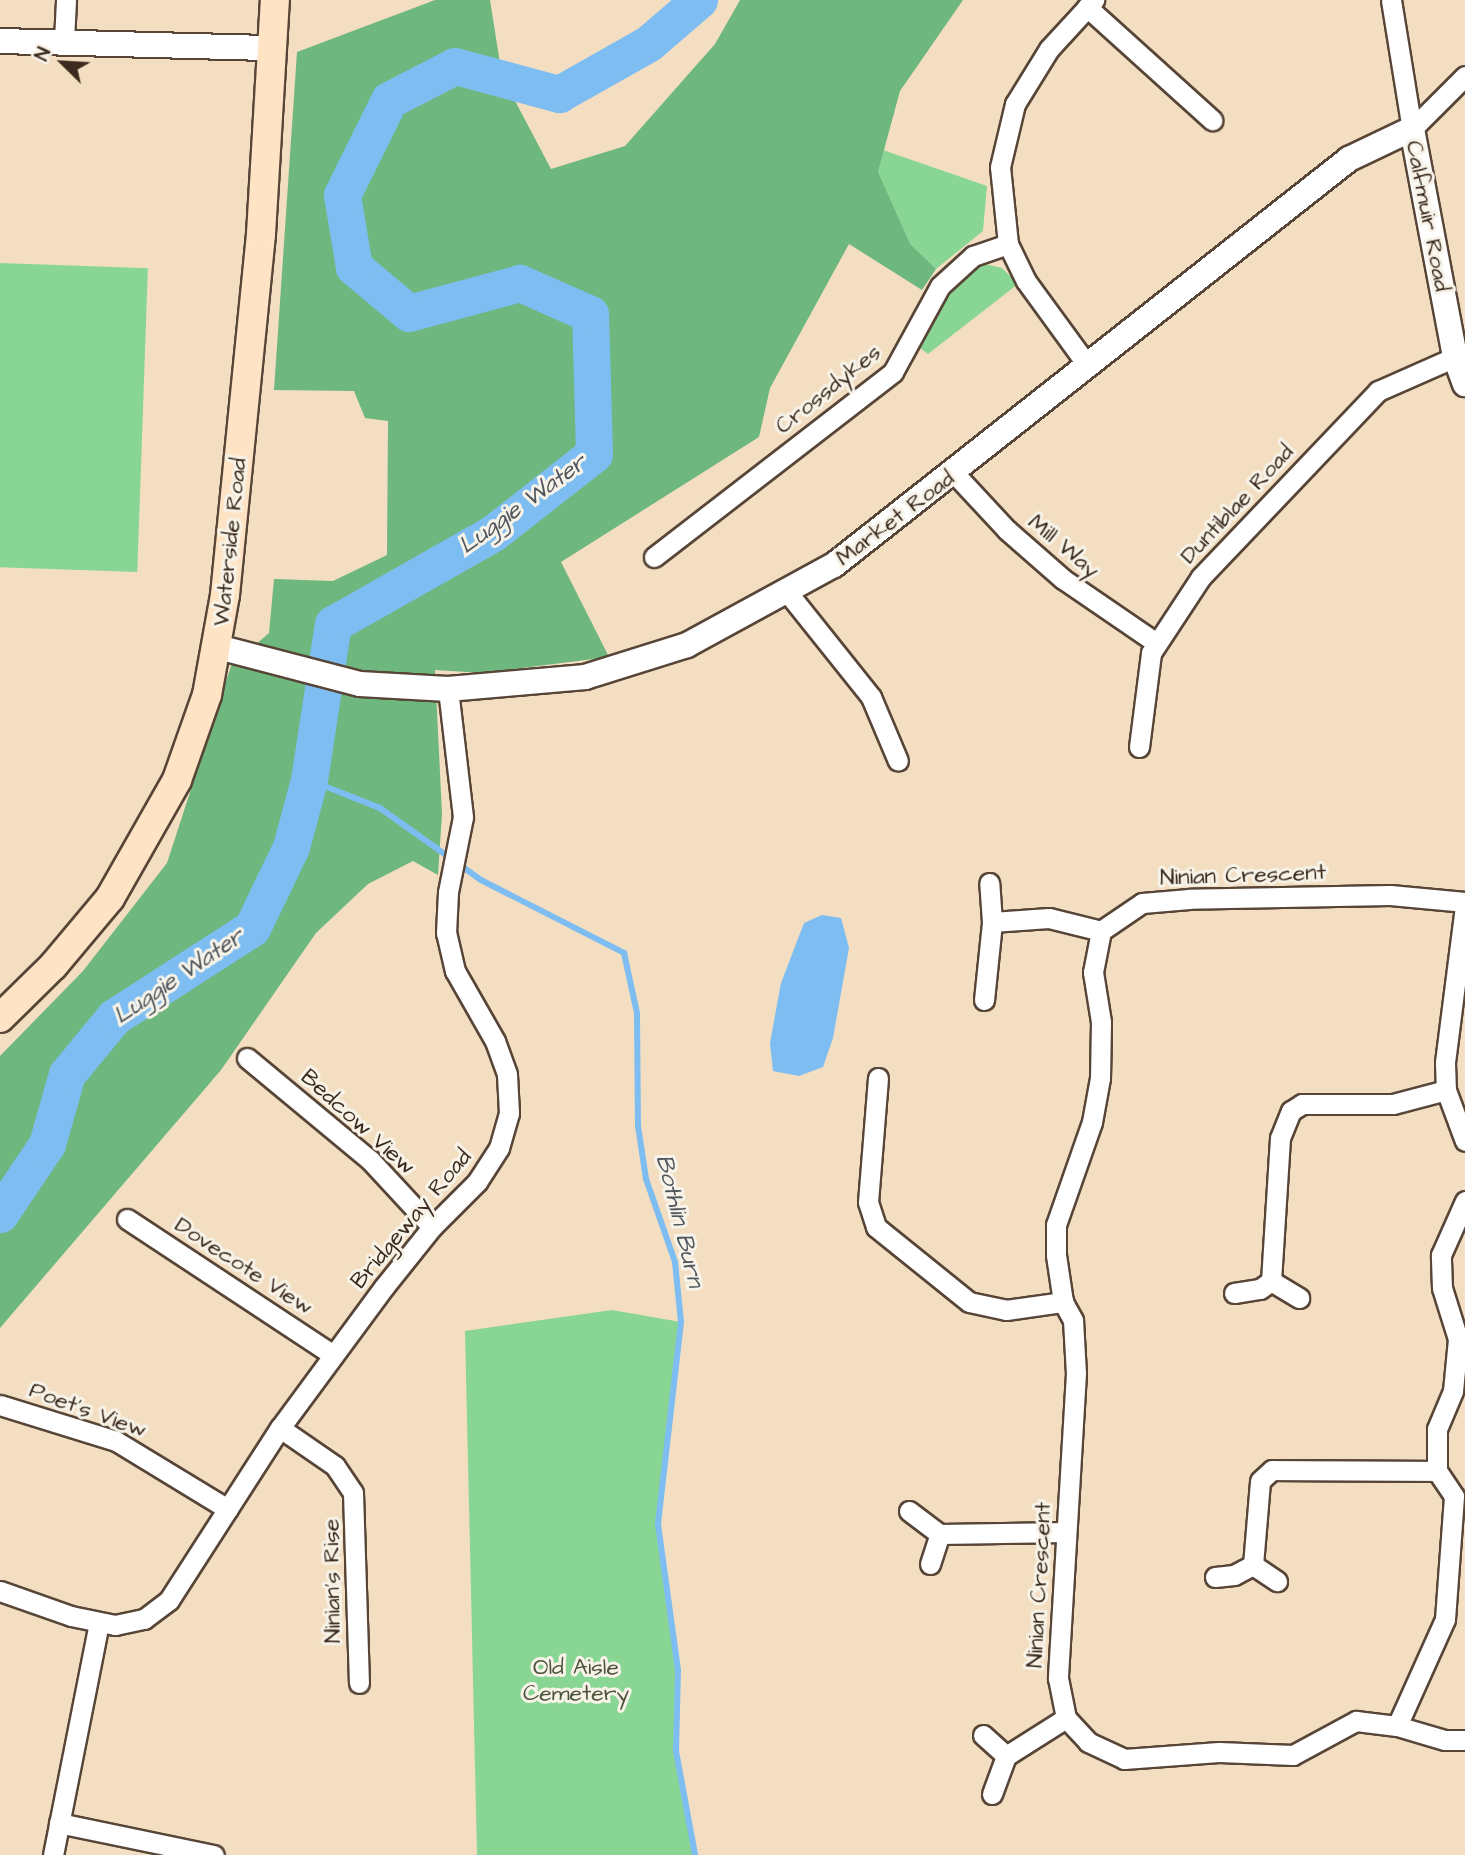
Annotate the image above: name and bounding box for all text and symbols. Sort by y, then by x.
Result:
north arrow [28,28,98,98]
text: N [29,43,58,65]
street label: Calfmuir Road [1400,138,1456,294]
street label: Crossdykes [770,338,886,440]
street label: Duntiblae Road [1175,438,1299,570]
water label: Luggie Water [454,449,592,561]
street label: Waterside Road [207,456,253,628]
street label: Market Road [830,464,960,572]
street label: Mill Way [1023,508,1105,584]
street label: Ninian Crescent [1160,858,1326,892]
water label: Luggie Water [109,923,249,1031]
street label: Bedcow View [295,1063,421,1181]
street label: Bridgeway Road [345,1144,477,1294]
water label: Bothlin Burn [649,1152,709,1290]
street label: Dovecote View [170,1211,318,1321]
street label: Poet's View [26,1376,150,1444]
street label: Ninian Crescent [1021,1501,1057,1669]
street label: Ninian's Rise [317,1519,347,1643]
park label: Old Aisle Cemetery [523,1653,629,1707]

